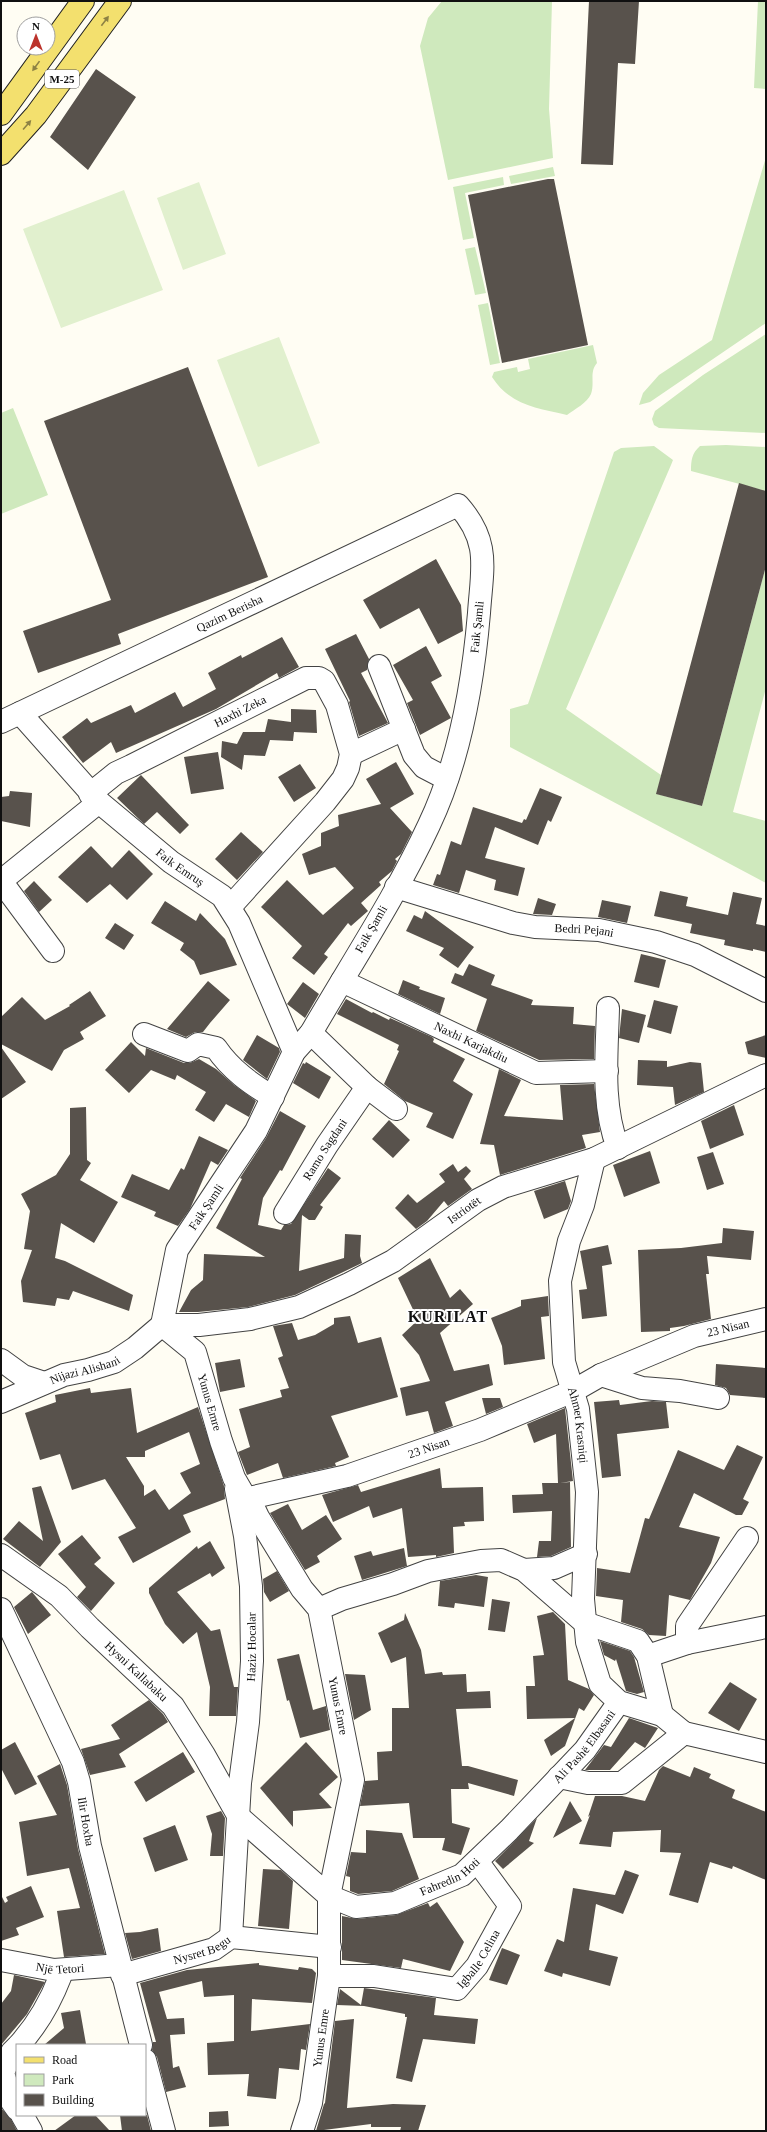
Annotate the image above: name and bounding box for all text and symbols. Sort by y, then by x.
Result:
north arrow [16,16,56,56]
one-way arrow [101,16,109,26]
text: N [32,20,40,32]
one-way arrow [32,61,40,72]
road number: M-25 [45,70,79,88]
one-way arrow [22,119,31,130]
street label: Qazim Berisha [194,591,266,635]
street label: Faik Şamli [467,600,487,654]
street label: Haxhi Zeka [212,692,269,730]
street label: Faik Emruş [153,845,207,889]
street label: Faik Şamli [352,902,390,955]
street label: Bedri Pejani [554,921,616,940]
street label: Naxhi Karjakdiu [432,1019,511,1066]
street label: Ramo Sagdani [300,1116,350,1183]
street label: Faik Şamli [186,1181,227,1233]
street label: Istriotët [445,1193,484,1227]
district label: KURILAT [408,1308,488,1325]
street label: 23 Nisan [705,1316,750,1340]
street label: Nijazi Alishani [48,1353,123,1387]
street label: Yunus Emre [195,1372,225,1433]
street label: Ahmet Krasniqi [565,1385,591,1465]
street label: 23 Nisan [406,1434,451,1461]
street label: Haziz Hocalar [244,1612,259,1682]
street label: Hysni Kallabaku [102,1639,171,1704]
street label: Yunus Emre [326,1675,351,1736]
street label: Ali Pashë Elbasani [550,1707,619,1786]
street label: Ilir Hoxha [75,1796,97,1848]
street label: Fahredin Hoti [418,1854,483,1899]
street label: Igballe Celina [454,1927,503,1991]
street label: Nysret Begu [172,1933,233,1967]
street label: Një Tetori [35,1960,85,1977]
street label: Yunus Emre [310,2008,332,2068]
legend [16,2044,146,2116]
text: Road [52,2053,77,2067]
text: Park [52,2073,74,2087]
text: Building [52,2093,94,2107]

